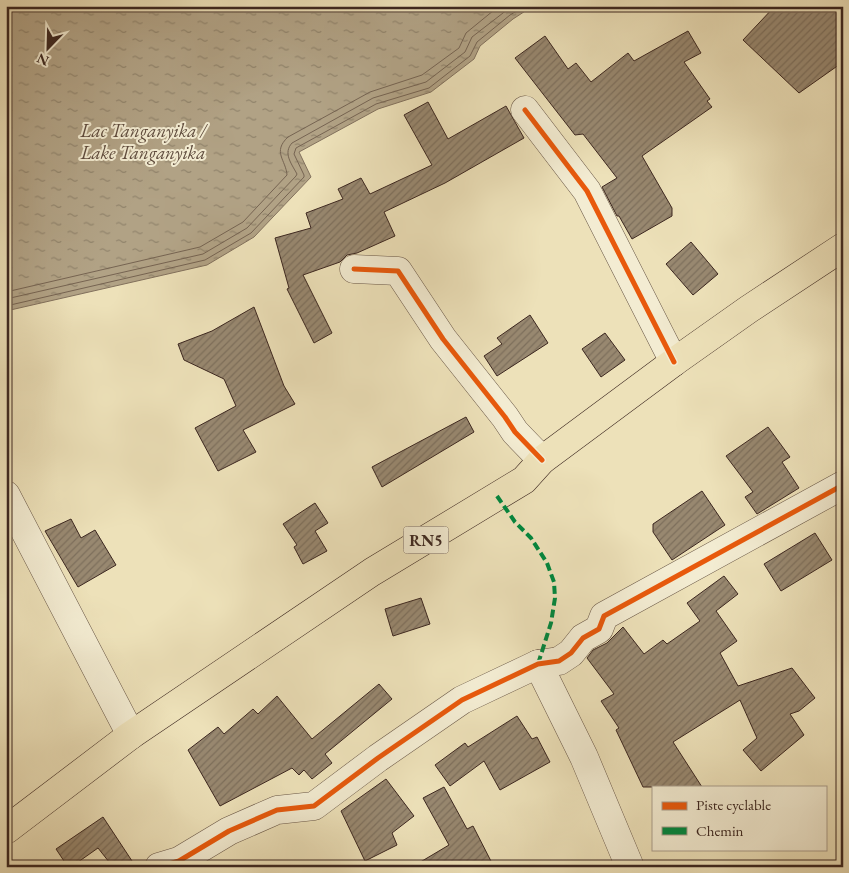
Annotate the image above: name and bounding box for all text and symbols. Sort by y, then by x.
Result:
north arrow [22,22,72,72]
text: N [34,49,52,70]
water label: Lac Tanganyika / Lake Tanganyika [79,118,208,165]
road number: RN5 [404,526,448,554]
legend [652,786,826,850]
text: Piste cyclable [696,795,771,814]
text: Chemin [696,821,744,840]

